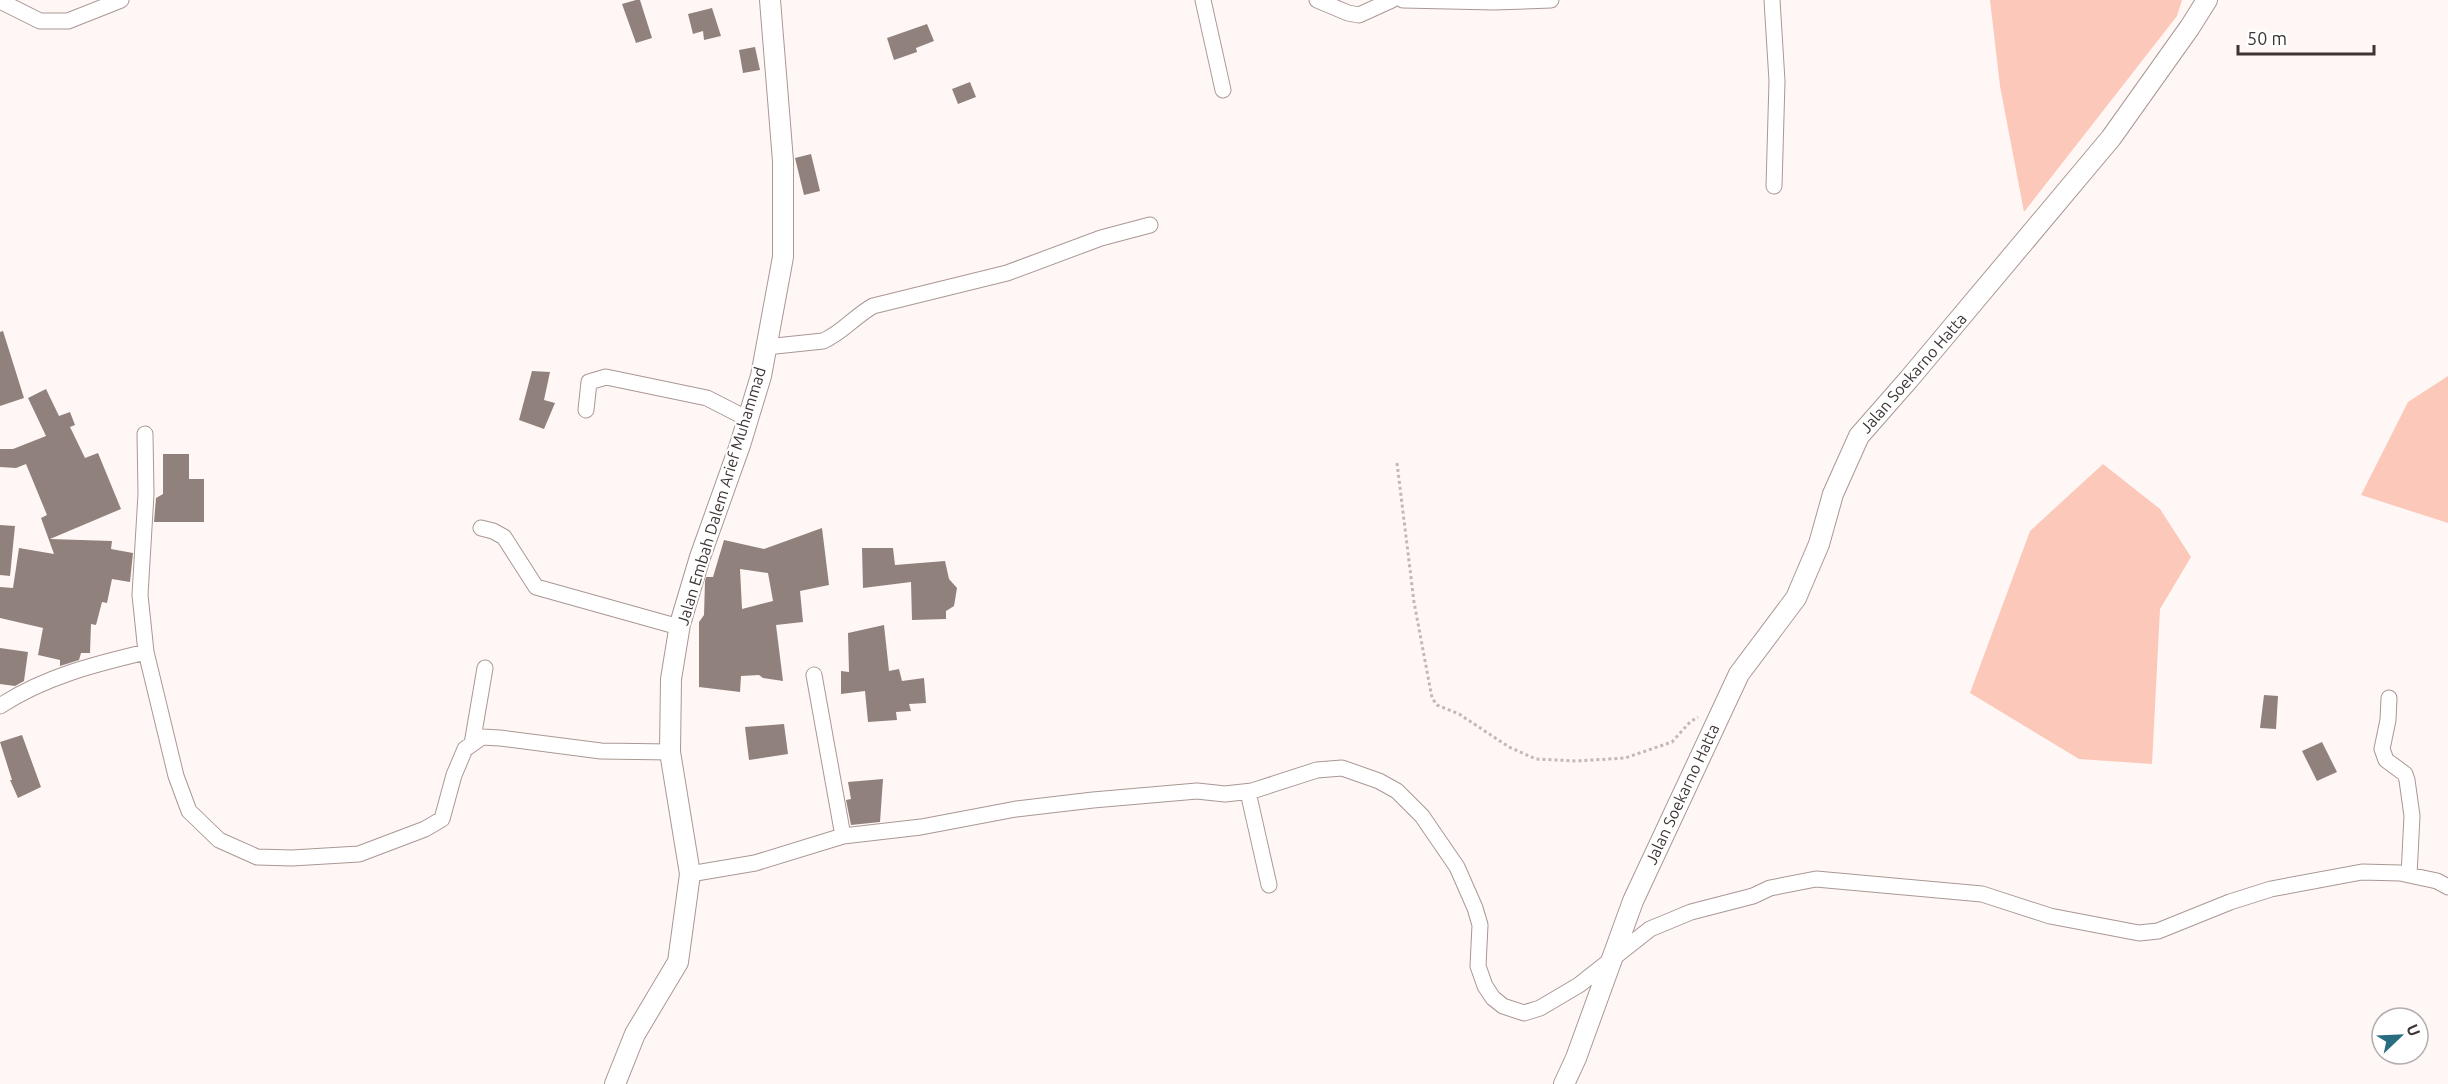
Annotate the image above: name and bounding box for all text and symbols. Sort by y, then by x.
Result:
scale bar [2238,18,2374,56]
text: 50 m [2247,28,2287,48]
street label: Jalan Soekarno Hatta [1856,310,1970,436]
street label: Jalan Embah Dalem Arief Muhammad [673,365,769,627]
street label: Jalan Soekarno Hatta [1642,721,1722,867]
north arrow [2370,1006,2430,1066]
text: U [2403,1021,2424,1039]

